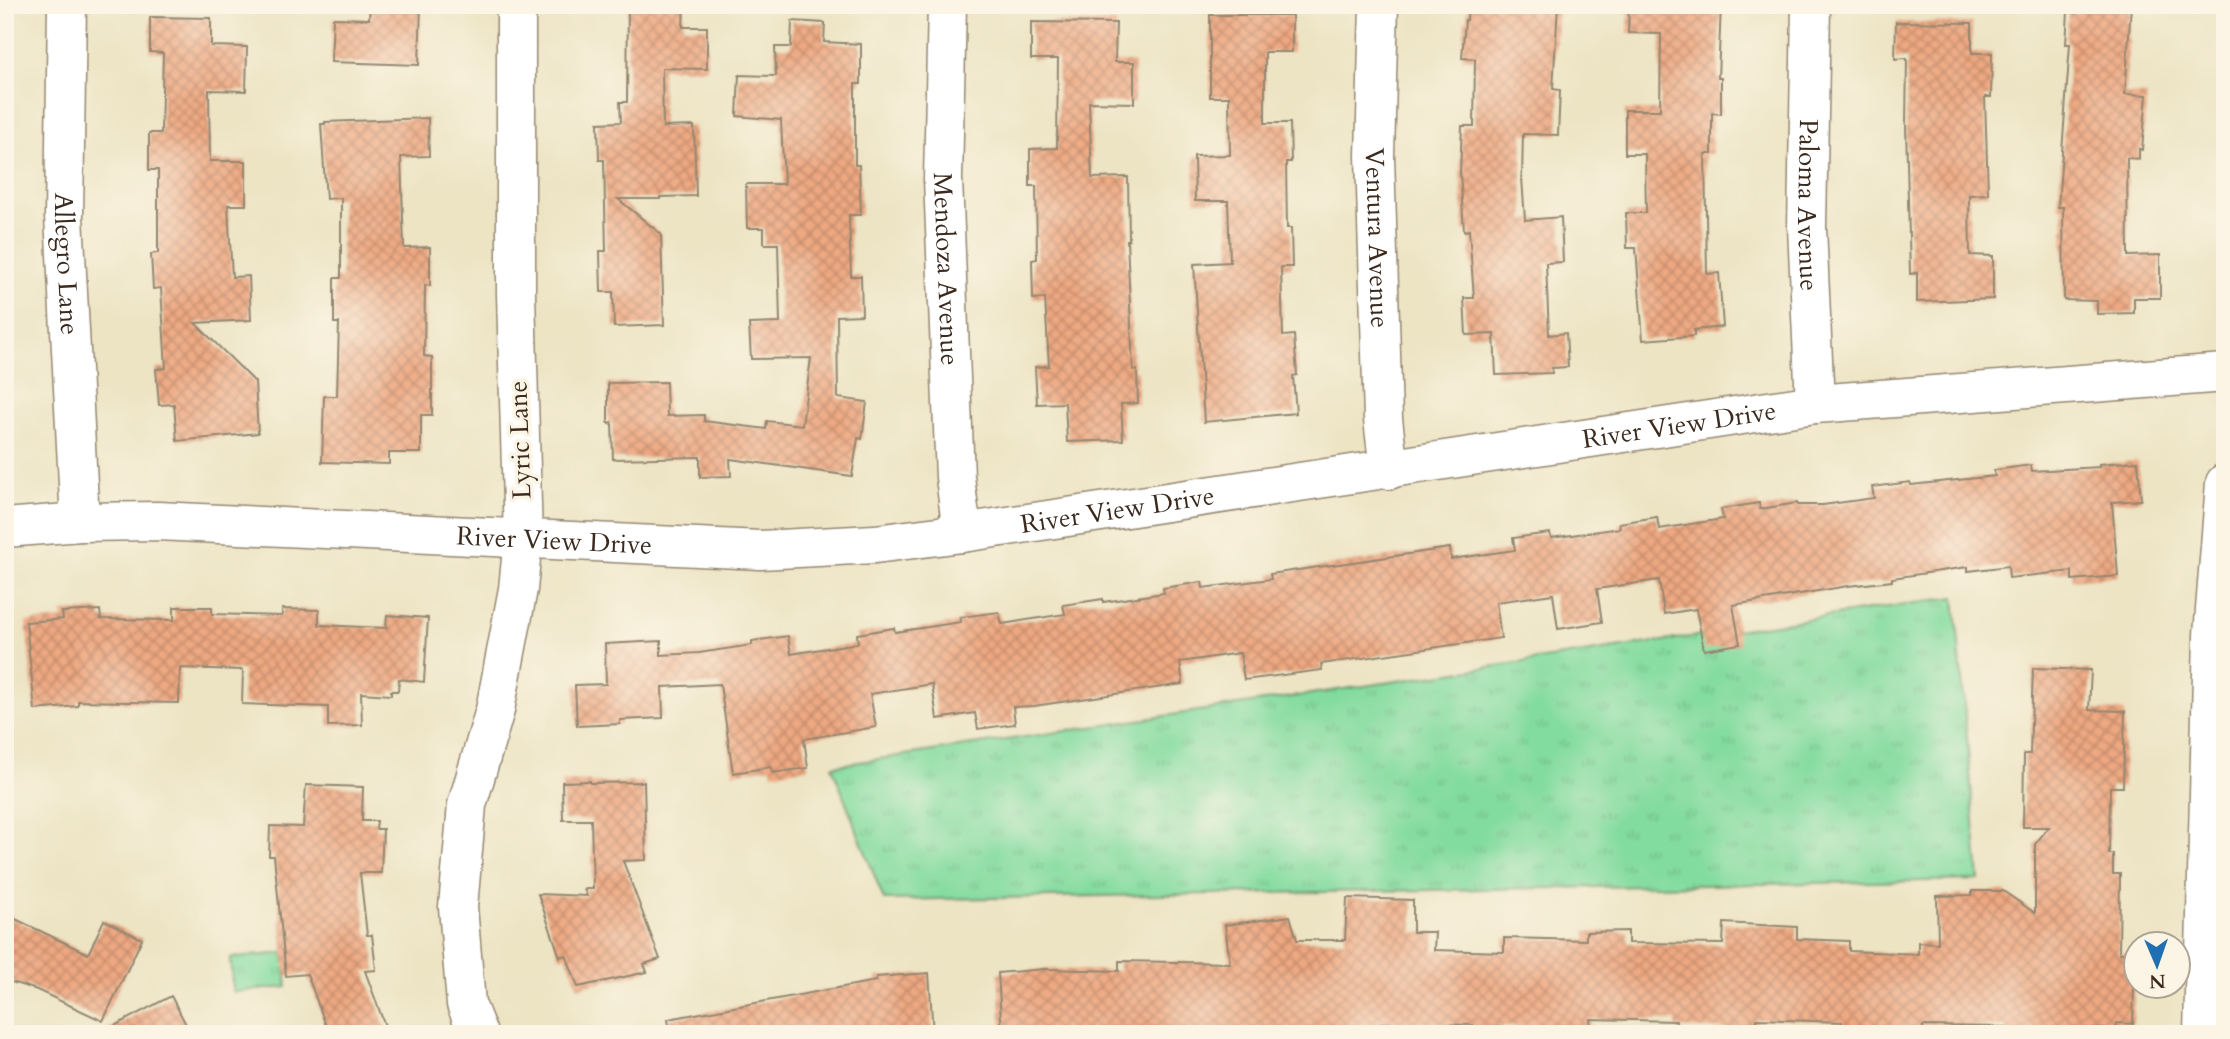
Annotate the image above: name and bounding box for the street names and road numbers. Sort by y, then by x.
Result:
street label: Paloma Avenue [1789,119,1827,292]
street label: Ventura Avenue [1357,147,1398,329]
street label: Mendoza Avenue [925,172,968,366]
street label: Allegro Lane [46,193,88,336]
street label: Lyric Lane [500,380,540,500]
street label: River View Drive [1580,393,1778,456]
street label: River View Drive [1018,478,1217,541]
street label: River View Drive [456,518,653,562]

